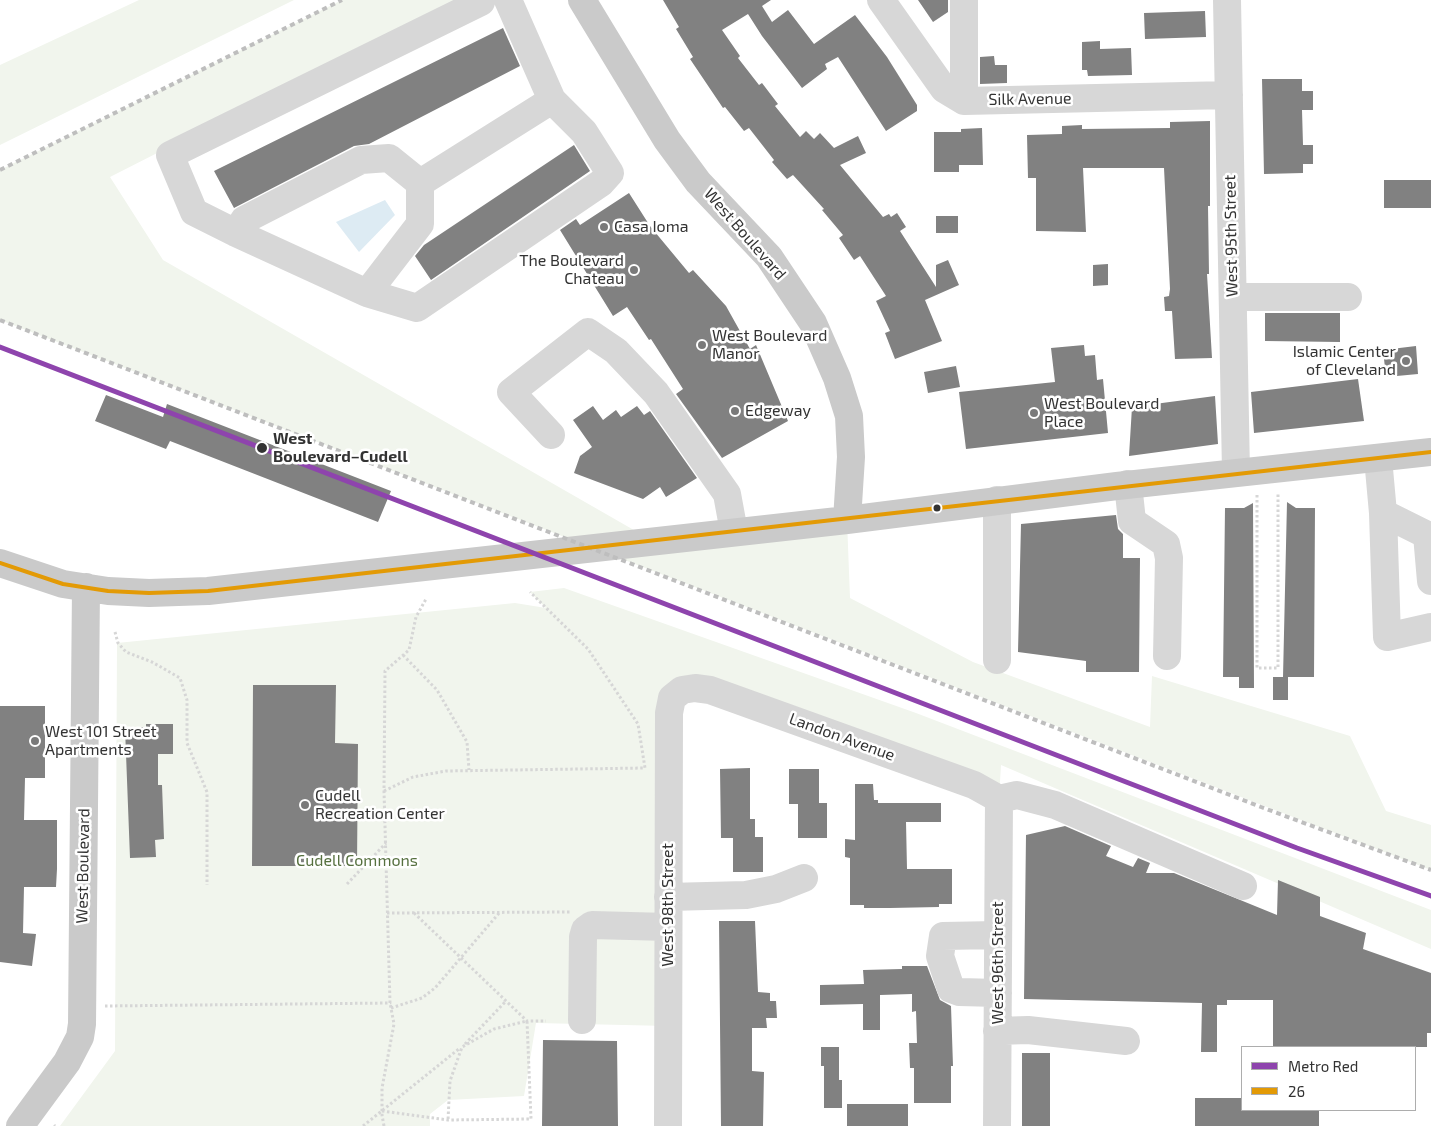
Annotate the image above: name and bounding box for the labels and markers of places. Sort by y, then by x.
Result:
place label: Casa Ioma [614,217,688,237]
marker: Casa Ioma [598,221,610,233]
place label: The Boulevard Chateau [519,251,624,289]
marker: The Boulevard Chateau [628,264,640,276]
place label: West Boulevard Manor [712,326,827,364]
marker: West Boulevard Manor [696,339,708,351]
place label: Islamic Center of Cleveland [1293,342,1396,380]
marker: Islamic Center of Cleveland [1400,355,1412,367]
place label: West Boulevard Place [1044,394,1159,432]
place label: Edgeway [745,401,811,421]
marker: Edgeway [729,405,741,417]
marker: West Boulevard Place [1028,407,1040,419]
place label: West Boulevard–Cudell [273,429,408,467]
marker: West Boulevard–Cudell [255,441,269,455]
unlabelled marker [932,503,942,513]
place label: West 101 Street Apartments [45,722,157,760]
marker: West 101 Street Apartments [29,735,41,747]
place label: Cudell Recreation Center [315,786,445,824]
marker: Cudell Recreation Center [299,799,311,811]

